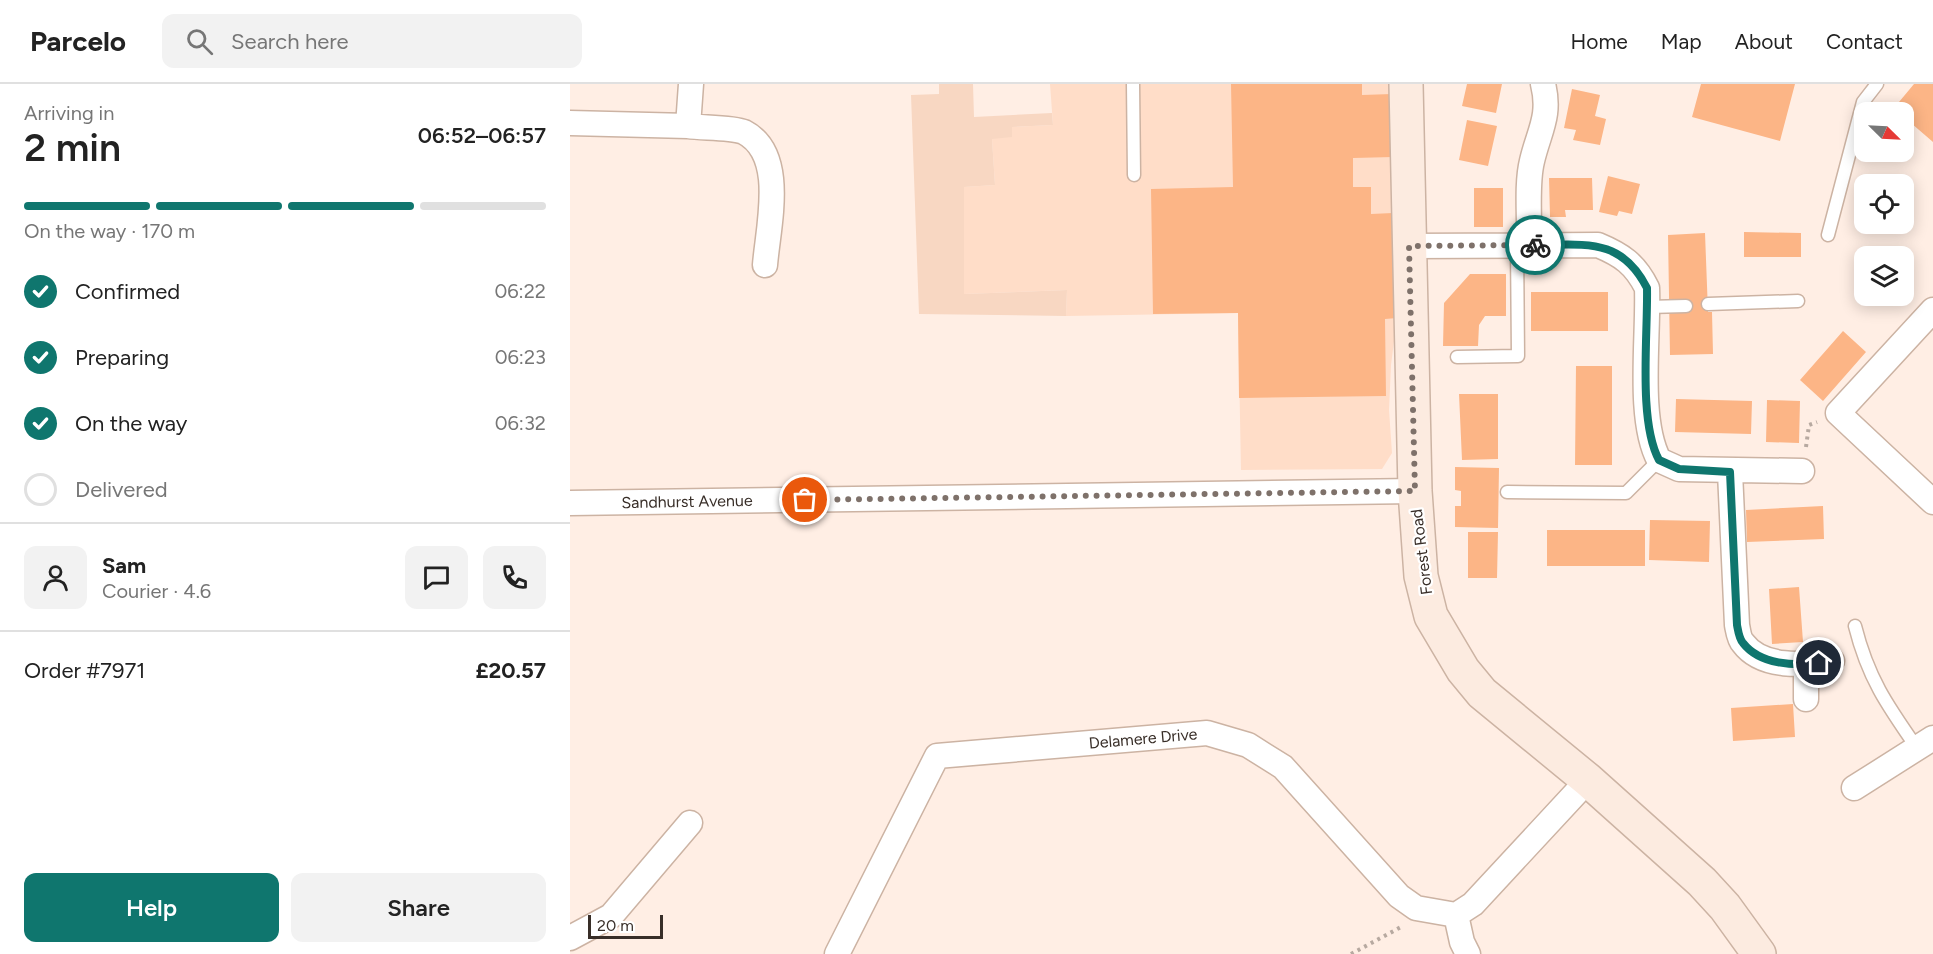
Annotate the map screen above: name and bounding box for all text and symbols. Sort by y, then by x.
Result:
search box [162,14,582,68]
text: Parcelo [30,24,126,58]
icon: search [183,25,216,58]
text: Search here [231,28,349,55]
text: Home [1571,29,1628,54]
text: Map [1661,29,1702,54]
text: About [1735,29,1793,54]
text: Contact [1826,29,1903,54]
text: Arriving in [24,101,114,125]
north arrow [1854,102,1914,162]
map controls [1854,102,1914,306]
text: 06:52–06:57 [418,122,546,149]
text: 2 min [24,124,121,171]
button: locate [1854,174,1914,234]
courier [1505,215,1565,275]
text: On the way · 170 m [24,219,195,243]
icon: bike [1519,229,1552,262]
button: layers [1854,246,1914,306]
icon: check [24,275,57,308]
text: Confirmed [75,278,180,305]
text: 06:22 [494,279,546,303]
icon: check [24,341,57,374]
text: Preparing [75,344,169,371]
text: 06:23 [495,345,546,369]
icon: check [24,407,57,440]
text: On the way [75,410,187,437]
text: 06:32 [495,411,546,435]
pin [779,474,830,525]
text: Delivered [75,476,168,503]
icon: bag [788,483,821,516]
street label: Sandhurst Avenue [621,491,753,512]
street label: Forest Road [1407,508,1436,596]
button: person [24,546,87,609]
button: chat [405,546,468,609]
button: phone [483,546,546,609]
text: Sam [102,552,146,579]
text: Courier · 4.6 [102,579,211,603]
pin [1793,637,1844,688]
icon: home [1802,646,1835,679]
text: Order #7971 [24,657,145,684]
text: £20.57 [475,657,546,684]
street label: Delamere Drive [1088,724,1198,753]
button: Help [24,873,279,942]
button: Share [291,873,546,942]
scale bar [588,912,663,940]
text: 20 m [597,916,634,935]

